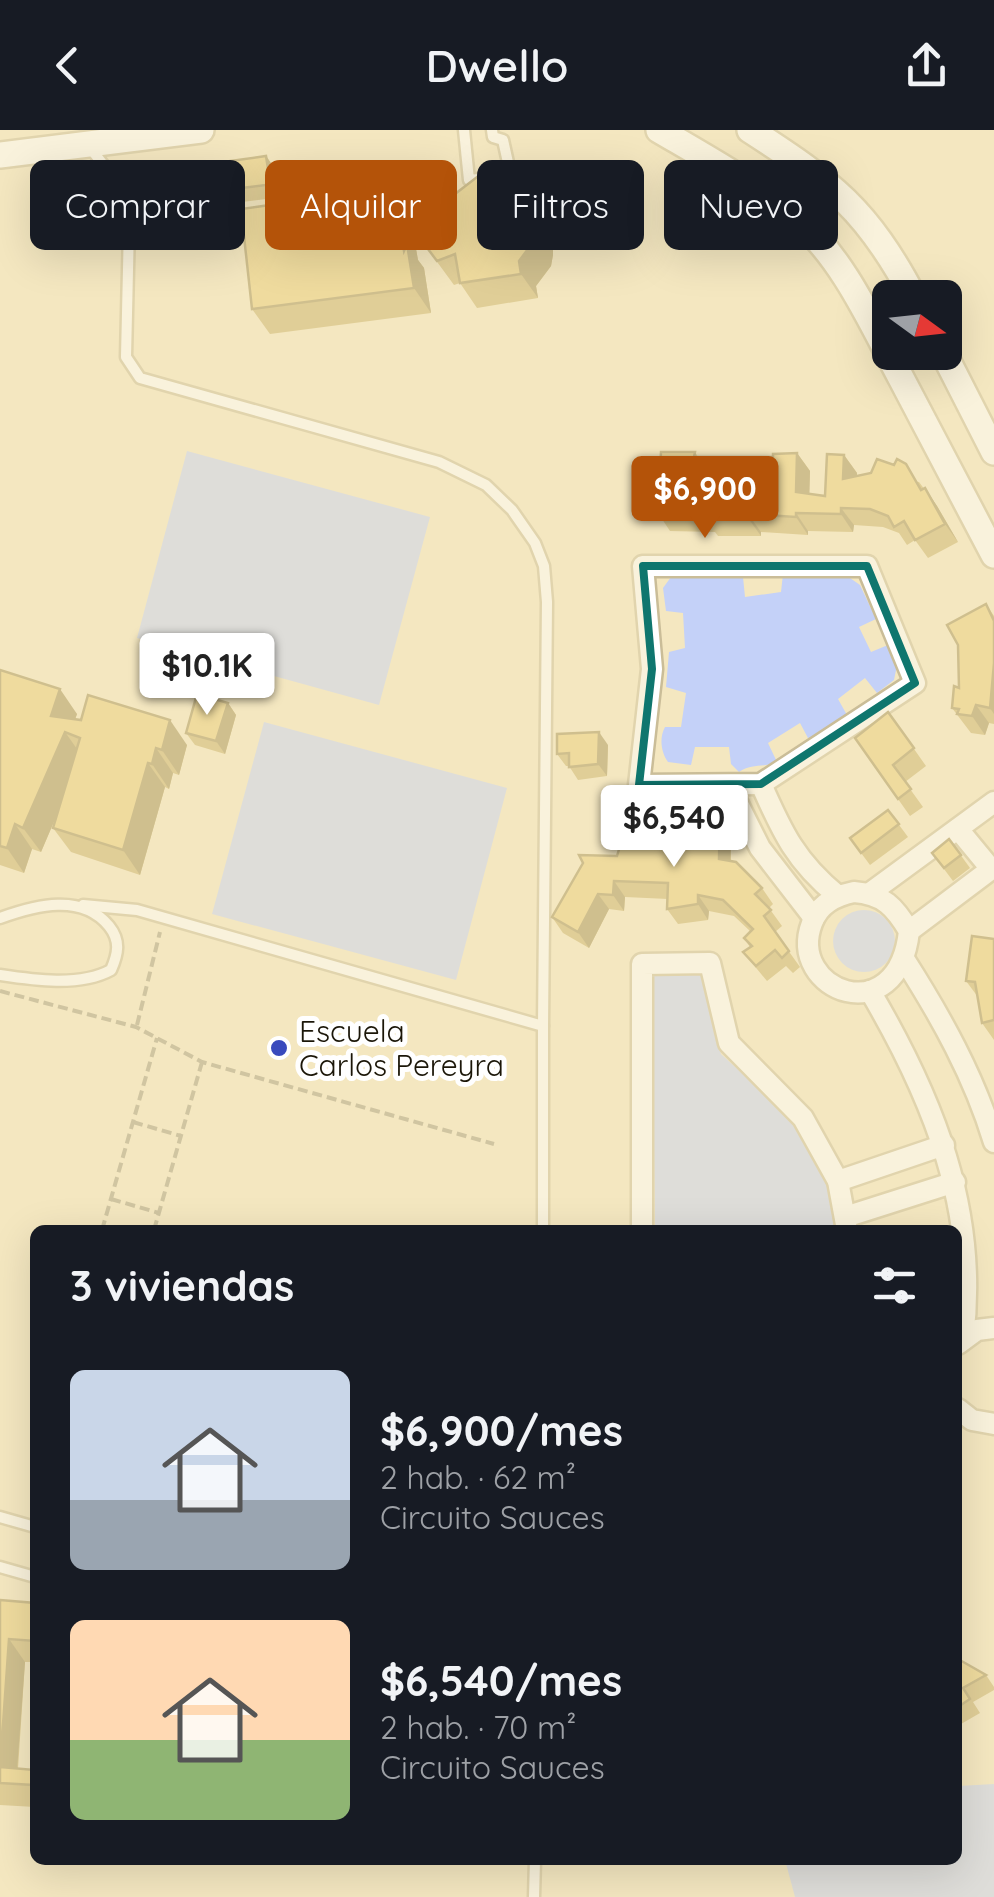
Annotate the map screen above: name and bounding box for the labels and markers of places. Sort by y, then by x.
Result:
pin: $6,900 [624,456,786,541]
pin: $10.1K [126,633,288,718]
pin: $6,540 [593,785,755,870]
place label: Escuela Carlos Pereyra [299,1012,504,1084]
marker: Escuela Carlos Pereyra [268,1037,290,1059]

